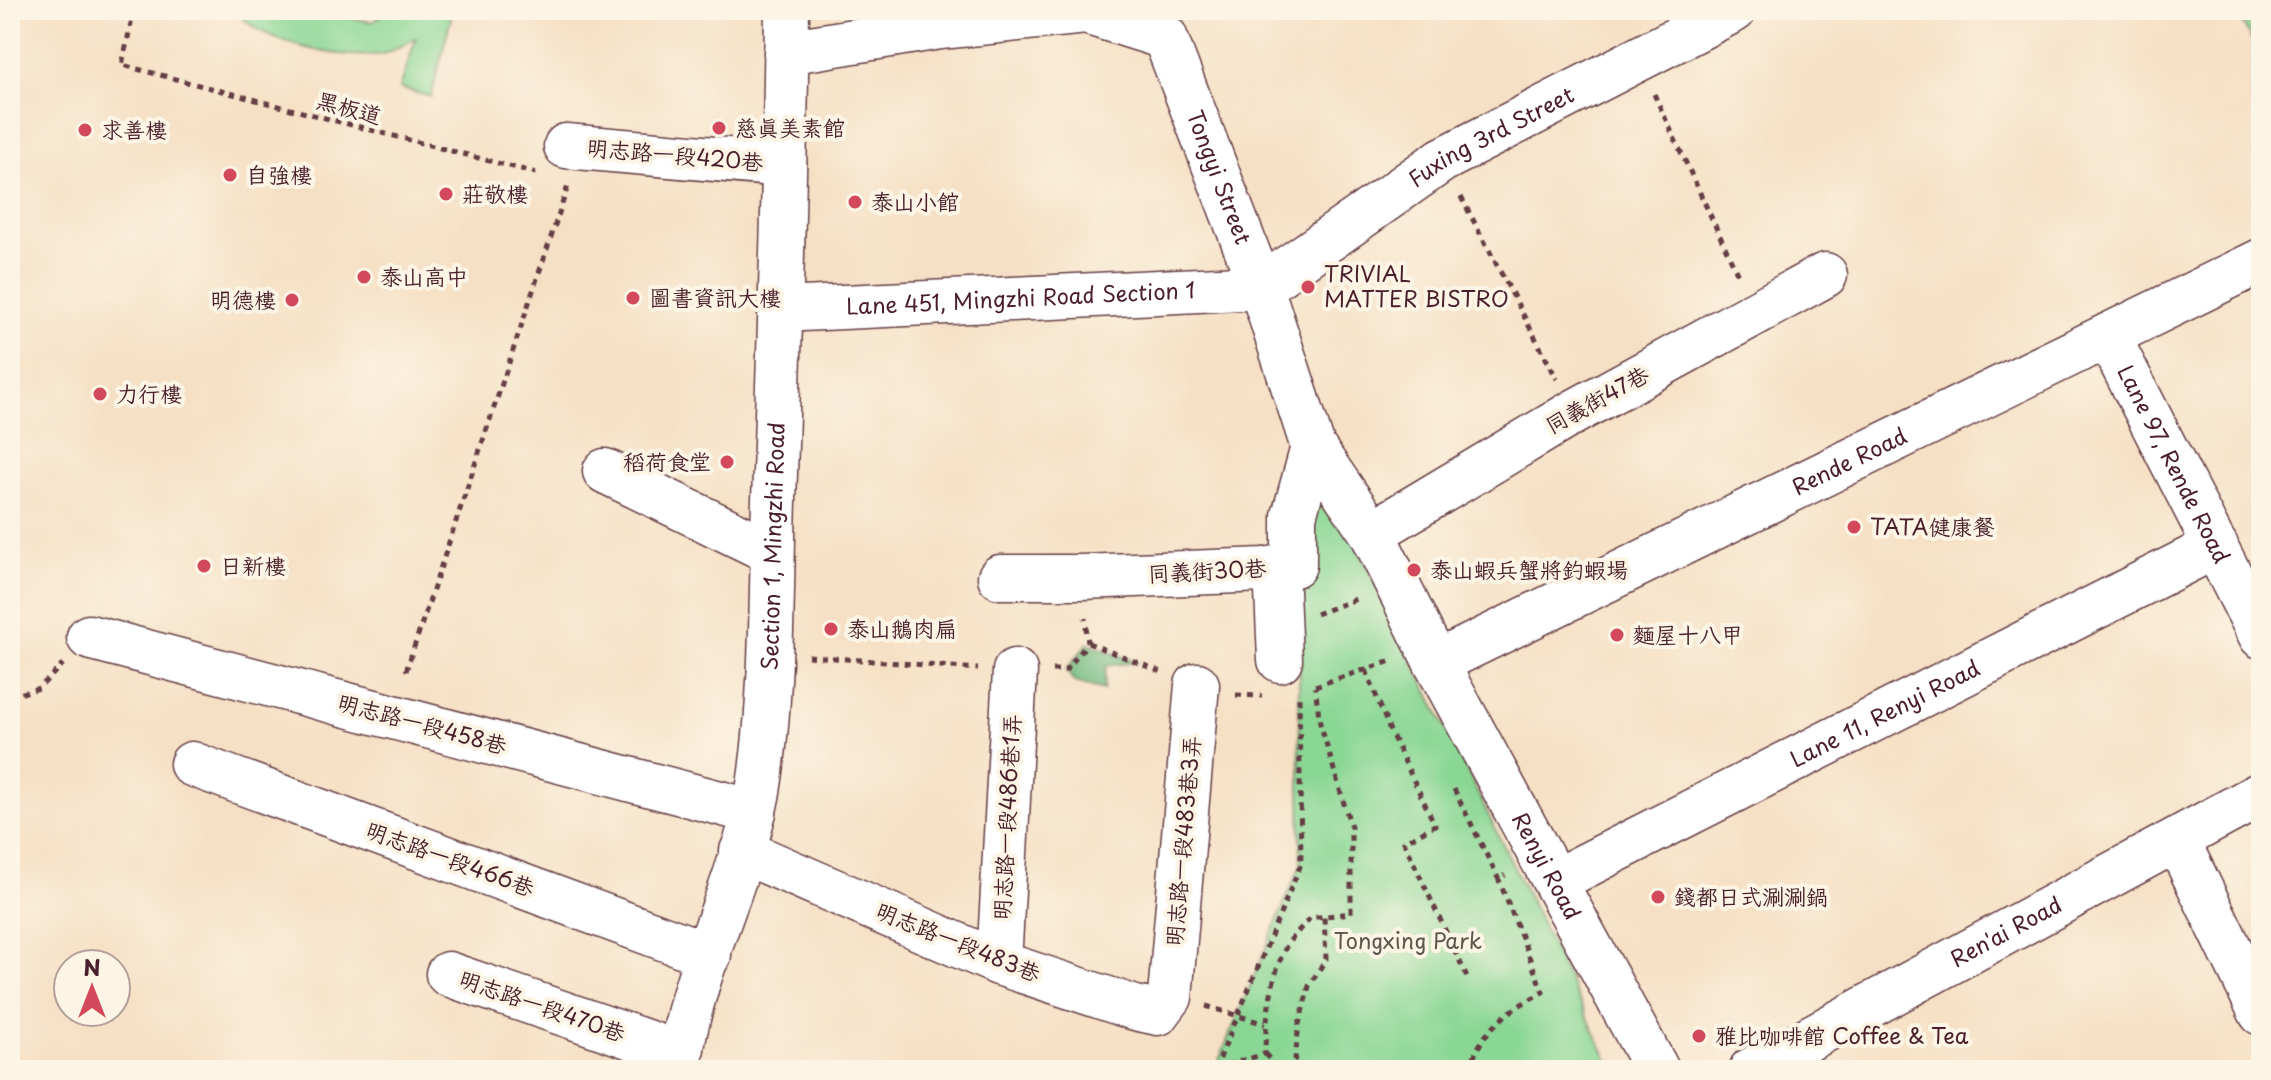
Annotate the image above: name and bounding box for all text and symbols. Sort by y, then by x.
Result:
street label: Fuxing 3rd Street [1401,77,1579,194]
street label: 黑板道 [313,82,386,131]
street label: Tongyi Street [1180,105,1261,249]
place label: 慈真美素館 [735,110,845,143]
place label: 求善樓 [101,112,167,145]
marker: 慈真美素館 [710,119,728,137]
marker: 求善樓 [76,121,94,139]
street label: 明志路一段420巷 [586,129,765,178]
place label: 自強樓 [246,157,312,190]
marker: 自強樓 [221,166,239,184]
place label: 莊敬樓 [462,176,528,209]
place label: 泰山小館 [871,184,959,217]
marker: 莊敬樓 [437,185,455,203]
marker: 泰山小館 [846,193,864,211]
place label: TRIVIAL MATTER BISTRO [1324,256,1509,314]
place label: 泰山高中 [380,259,468,292]
marker: 泰山高中 [355,268,373,286]
street label: Lane 451, Mingzhi Road Section 1 [845,272,1196,322]
marker: TRIVIAL MATTER BISTRO [1299,278,1317,296]
place label: 圖書資訊大樓 [649,280,781,313]
place label: 明德樓 [210,282,276,315]
marker: 圖書資訊大樓 [624,289,642,307]
marker: 明德樓 [283,291,301,309]
street label: 同義街47巷 [1538,357,1654,441]
street label: Lane 97, Rende Road [2110,359,2239,569]
place label: 力行樓 [116,376,182,409]
marker: 力行樓 [91,385,109,403]
street label: Rende Road [1786,418,1912,502]
street label: Section 1, Mingzhi Road [752,421,792,671]
place label: 稻荷食堂 [623,444,711,477]
marker: 稻荷食堂 [718,453,736,471]
place label: TATA健康餐 [1870,509,1994,542]
marker: TATA健康餐 [1845,518,1863,536]
place label: 日新樓 [220,548,286,581]
street label: 同義街30巷 [1147,550,1267,589]
place label: 泰山蝦兵蟹將釣蝦場 [1430,552,1628,585]
marker: 日新樓 [195,557,213,575]
marker: 泰山蝦兵蟹將釣蝦場 [1405,561,1423,579]
place label: 泰山鵝肉扁 [847,611,957,644]
place label: 麵屋十八甲 [1633,617,1743,650]
marker: 泰山鵝肉扁 [822,620,840,638]
marker: 麵屋十八甲 [1608,626,1626,644]
street label: Lane 11, Renyi Road [1784,650,1985,774]
street label: 明志路一段458巷 [334,684,511,761]
street label: 明志路一段486巷1弄 [984,713,1027,921]
street label: 明志路一段483巷3弄 [1156,734,1207,948]
street label: Renyi Road [1505,806,1590,925]
street label: 明志路一段466巷 [362,812,539,903]
place label: 錢都日式涮涮鍋 [1674,879,1828,912]
street label: Ren'ai Road [1944,887,2067,974]
marker: 錢都日式涮涮鍋 [1649,888,1667,906]
street label: 明志路一段483巷 [871,893,1046,989]
park label: Tongxing Park [1334,923,1482,956]
north arrow [52,948,132,1028]
text: N [83,950,101,983]
street label: 明志路一段470巷 [455,961,630,1048]
place label: 雅比咖啡館 Coffee & Tea [1715,1018,1969,1051]
marker: 雅比咖啡館 Coffee & Tea [1690,1027,1708,1045]

